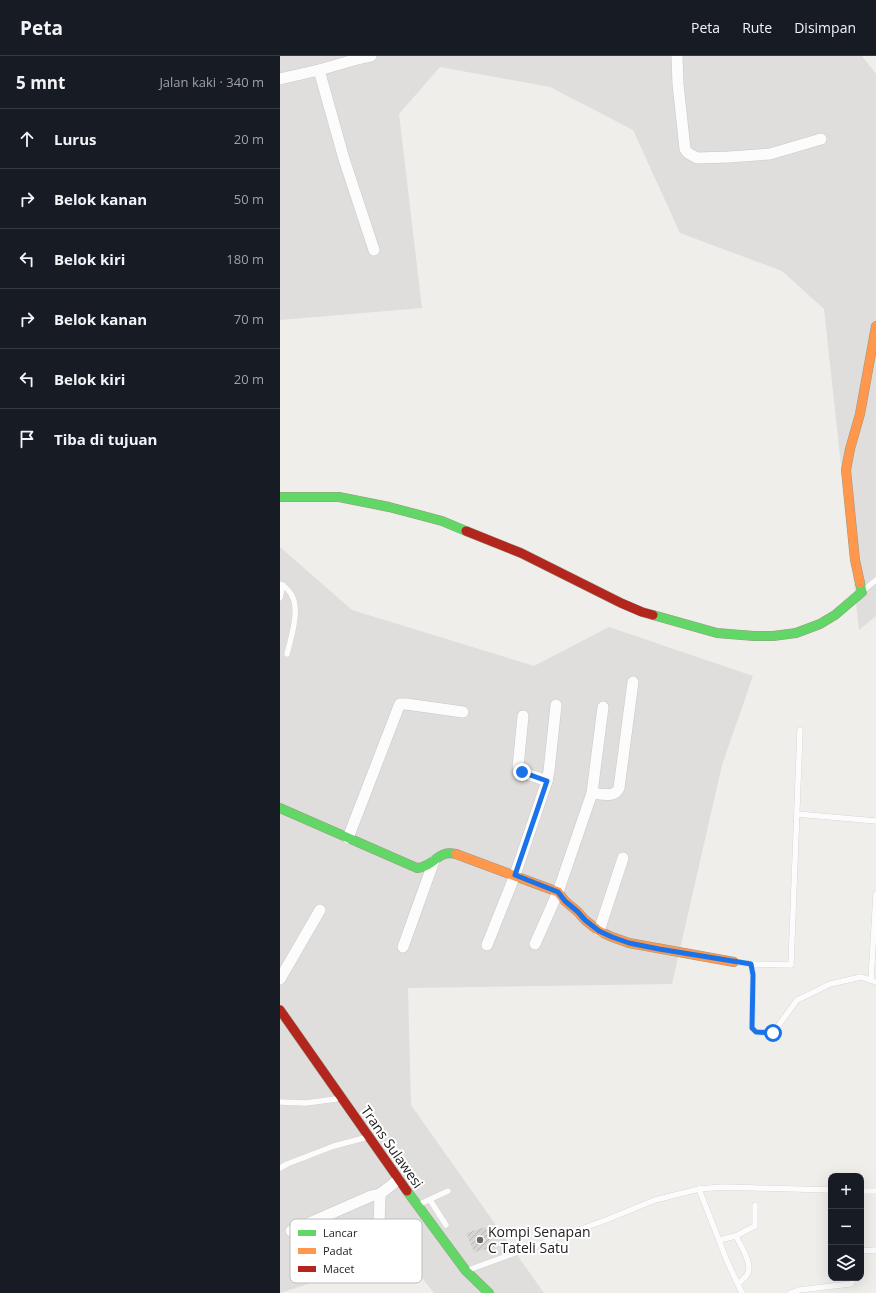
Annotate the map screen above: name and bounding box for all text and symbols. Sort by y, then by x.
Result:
text: Peta [20,15,63,41]
text: Peta [691,18,720,37]
text: Rute [742,18,772,37]
text: Disimpan [794,18,856,37]
text: 5 mnt [16,71,65,94]
text: Jalan kaki · 340 m [159,73,264,91]
icon: ahead [16,128,38,150]
text: Lurus [54,129,96,149]
text: 20 m [234,130,264,148]
icon: right [16,188,38,210]
text: Belok kanan [54,189,147,209]
text: 50 m [234,190,264,208]
icon: left [16,248,38,270]
text: Belok kiri [54,249,125,269]
text: 180 m [226,250,264,268]
icon: right [16,308,38,330]
text: Belok kanan [54,309,147,329]
text: 70 m [234,310,264,328]
icon: left [16,368,38,390]
text: Belok kiri [54,369,125,389]
text: 20 m [234,370,264,388]
icon: arrive [16,428,38,450]
text: Tiba di tujuan [54,429,157,449]
route end [513,763,531,781]
route start [764,1024,782,1042]
street label: Trans Sulawesi [357,1102,428,1192]
map controls [828,1173,864,1281]
button: + [828,1173,864,1209]
button: − [828,1209,864,1245]
legend [290,1219,422,1283]
place label: Kompi Senapan C Tateli Satu [488,1222,591,1257]
text: Lancar [323,1225,358,1240]
marker: Kompi Senapan C Tateli Satu [475,1235,485,1245]
text: Padat [323,1243,353,1258]
button: layers [828,1245,864,1281]
text: Macet [323,1261,354,1276]

